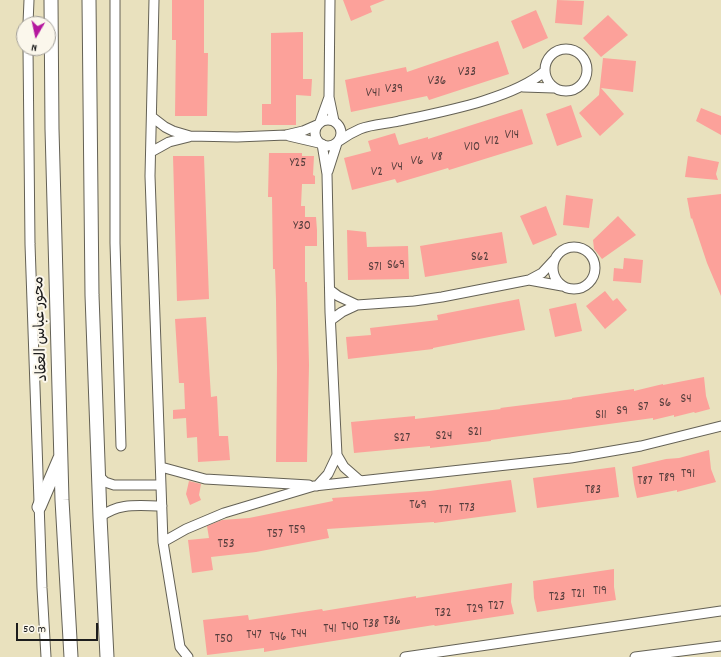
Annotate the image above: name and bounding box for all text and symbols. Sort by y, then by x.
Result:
north arrow [16,16,56,56]
text: N [30,39,38,55]
house number: V33 [458,65,476,81]
house number: V36 [428,74,446,90]
house number: V39 [385,82,403,98]
house number: V41 [366,86,380,102]
house number: V14 [505,128,519,144]
house number: V12 [485,134,499,150]
house number: V10 [464,140,480,156]
house number: V8 [431,150,443,166]
house number: V6 [411,154,423,170]
house number: Y25 [290,156,306,172]
house number: V4 [391,160,403,176]
house number: V2 [371,165,383,181]
house number: Y30 [293,219,311,235]
house number: S62 [471,250,489,266]
house number: S69 [387,258,405,274]
house number: S71 [368,260,382,276]
street label: محور عباس العقاد [31,276,53,382]
house number: S4 [680,392,692,408]
house number: S6 [659,396,671,412]
house number: S7 [638,400,648,416]
house number: S9 [616,404,628,420]
house number: S11 [595,408,607,424]
house number: S21 [468,425,482,441]
house number: S24 [436,429,452,445]
house number: S27 [394,431,410,447]
house number: T91 [681,467,695,483]
house number: T89 [659,471,675,487]
house number: T87 [637,474,653,490]
house number: T83 [585,483,601,499]
house number: T69 [409,498,427,514]
house number: T73 [459,501,475,517]
house number: T71 [438,503,452,519]
house number: T59 [288,523,306,539]
house number: T57 [267,527,283,543]
house number: T53 [218,537,234,553]
house number: T19 [593,584,607,600]
house number: T21 [571,587,585,603]
house number: T23 [549,590,565,606]
house number: T27 [488,599,504,615]
house number: T29 [467,602,483,618]
house number: T32 [435,606,451,622]
house number: T36 [383,614,401,630]
scale bar [18,615,100,641]
house number: T38 [363,617,379,633]
house number: T40 [341,620,359,636]
text: 50 m [23,621,46,638]
house number: T41 [323,622,337,638]
house number: T44 [291,627,307,643]
house number: T47 [246,628,262,644]
house number: T46 [270,630,286,646]
house number: T50 [215,632,233,648]

